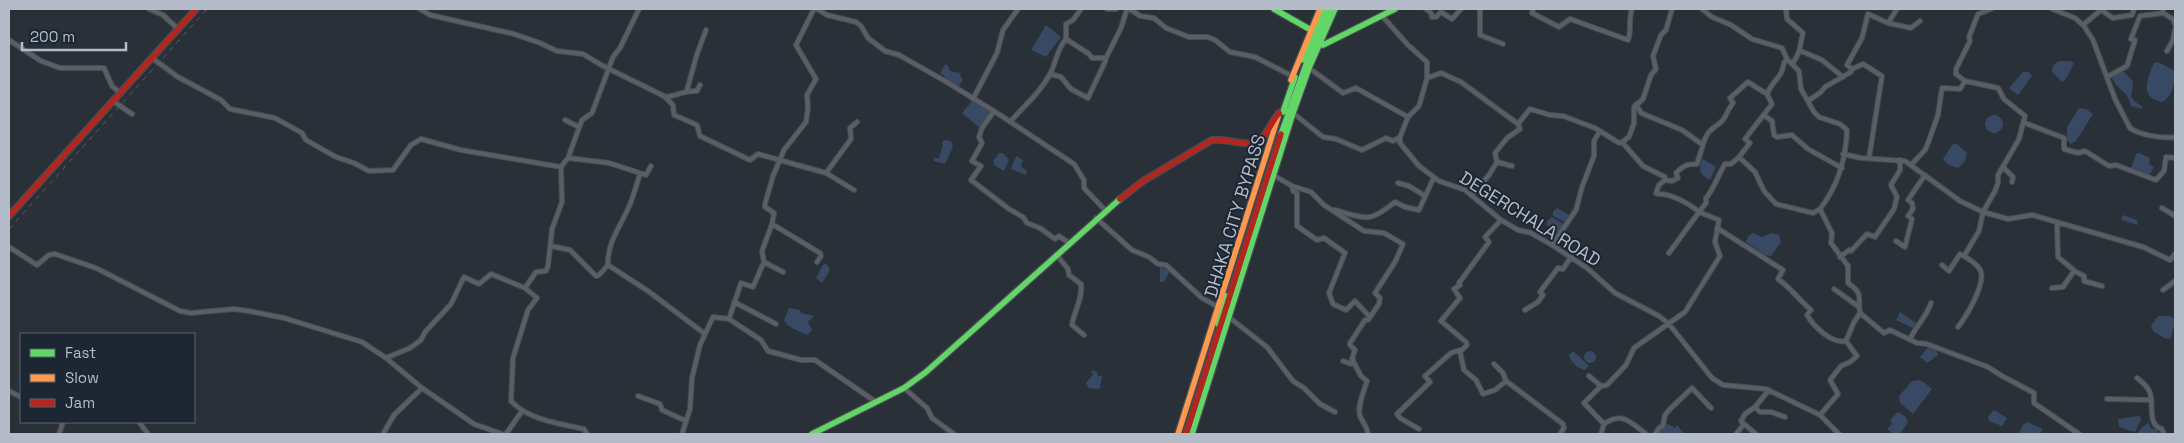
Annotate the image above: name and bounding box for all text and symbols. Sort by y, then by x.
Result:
scale bar [22,20,126,52]
text: 200 m [30,27,75,46]
street label: DHAKA CITY BYPASS [1199,131,1270,300]
street label: DEGERCHALA ROAD [1455,166,1605,271]
legend [20,333,195,423]
text: Fast [65,343,96,362]
text: Slow [65,368,99,387]
text: Jam [65,393,95,412]

